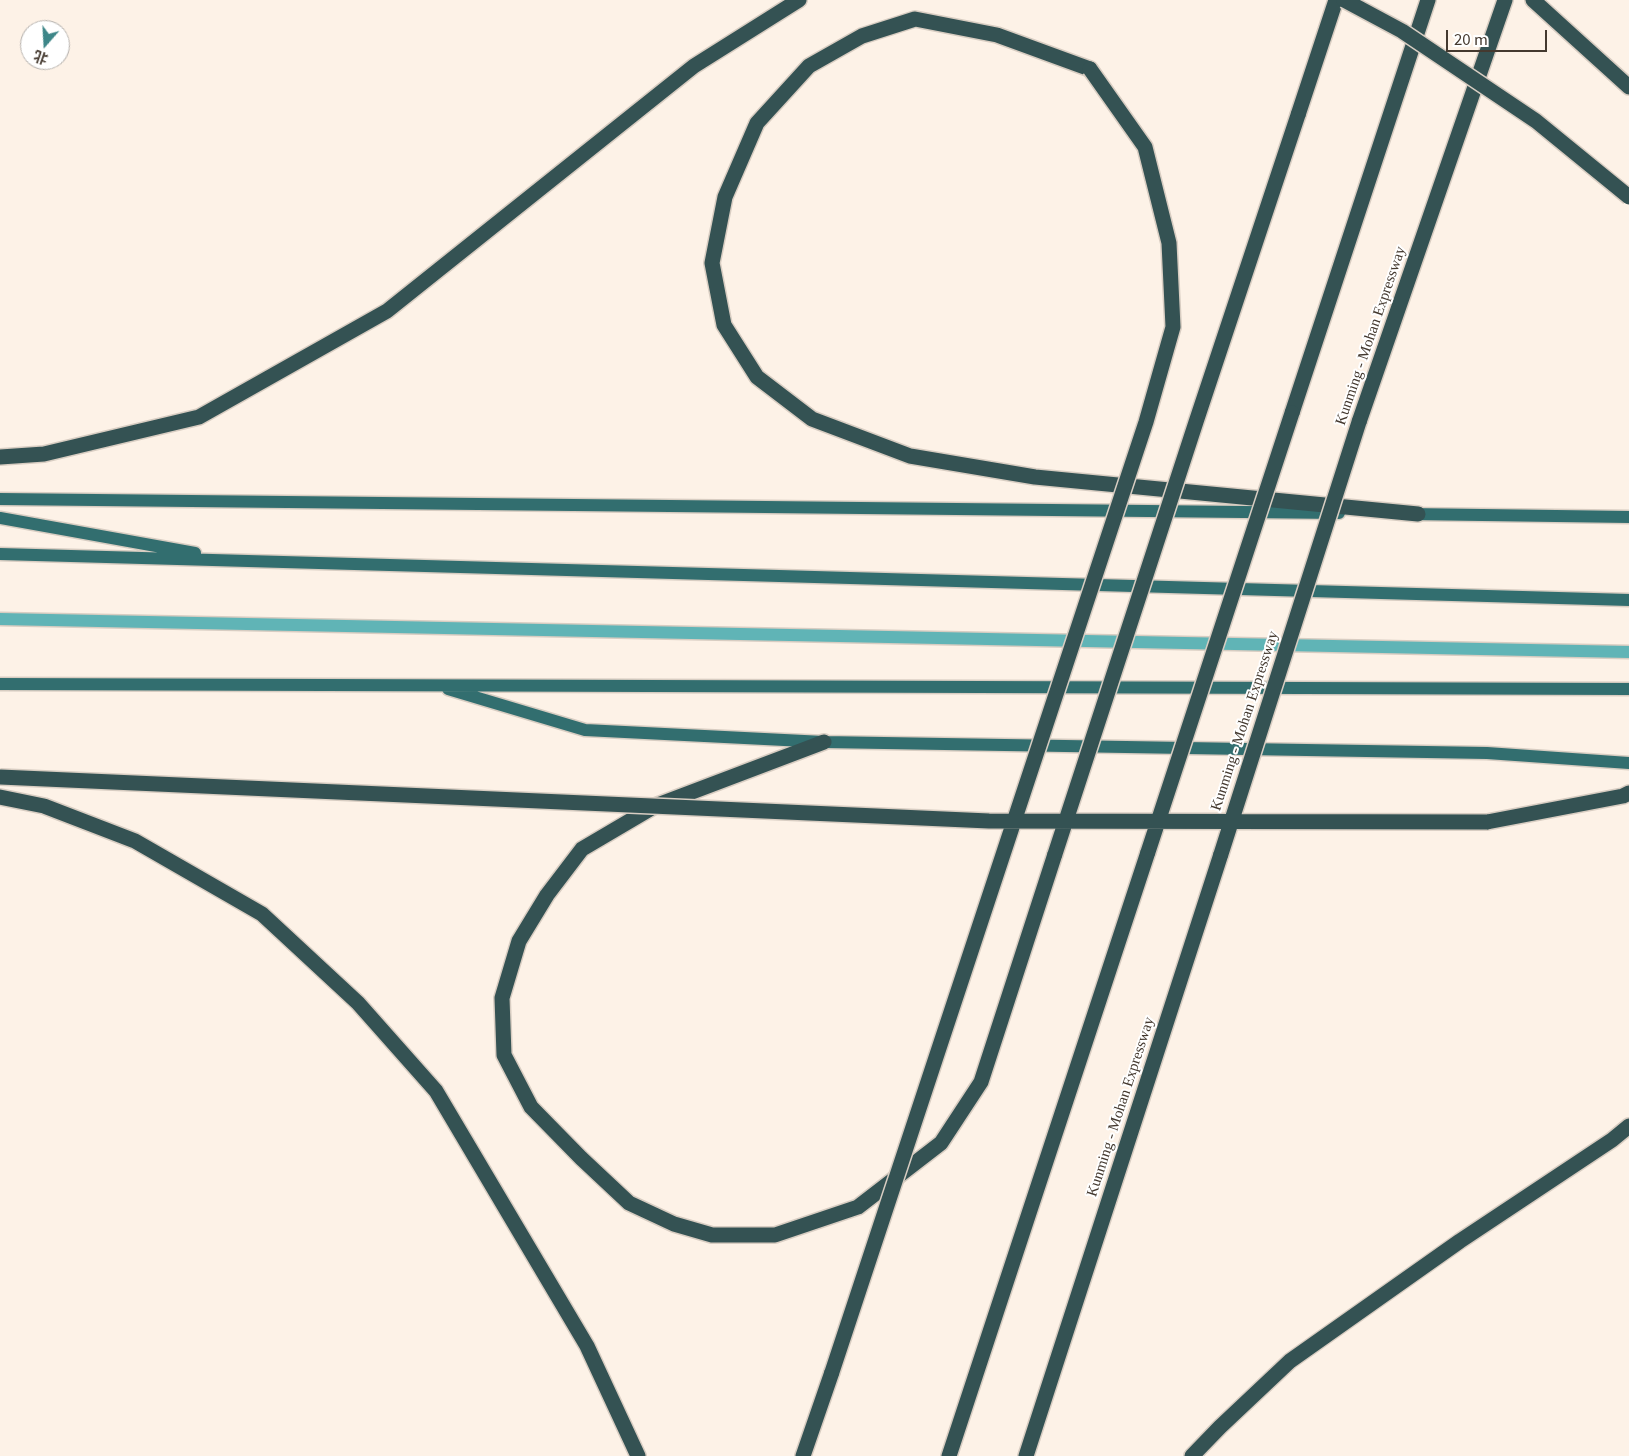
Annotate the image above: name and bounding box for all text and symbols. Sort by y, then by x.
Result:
north arrow [20,20,70,70]
scale bar [1449,20,1550,52]
text: 20 m [1454,28,1488,49]
text: 北 [31,47,50,70]
street label: Kunming - Mohan Expressway [1329,235,1413,437]
street label: Kunming - Mohan Expressway [1204,619,1286,823]
street label: Kunming - Mohan Expressway [1080,1005,1162,1209]

